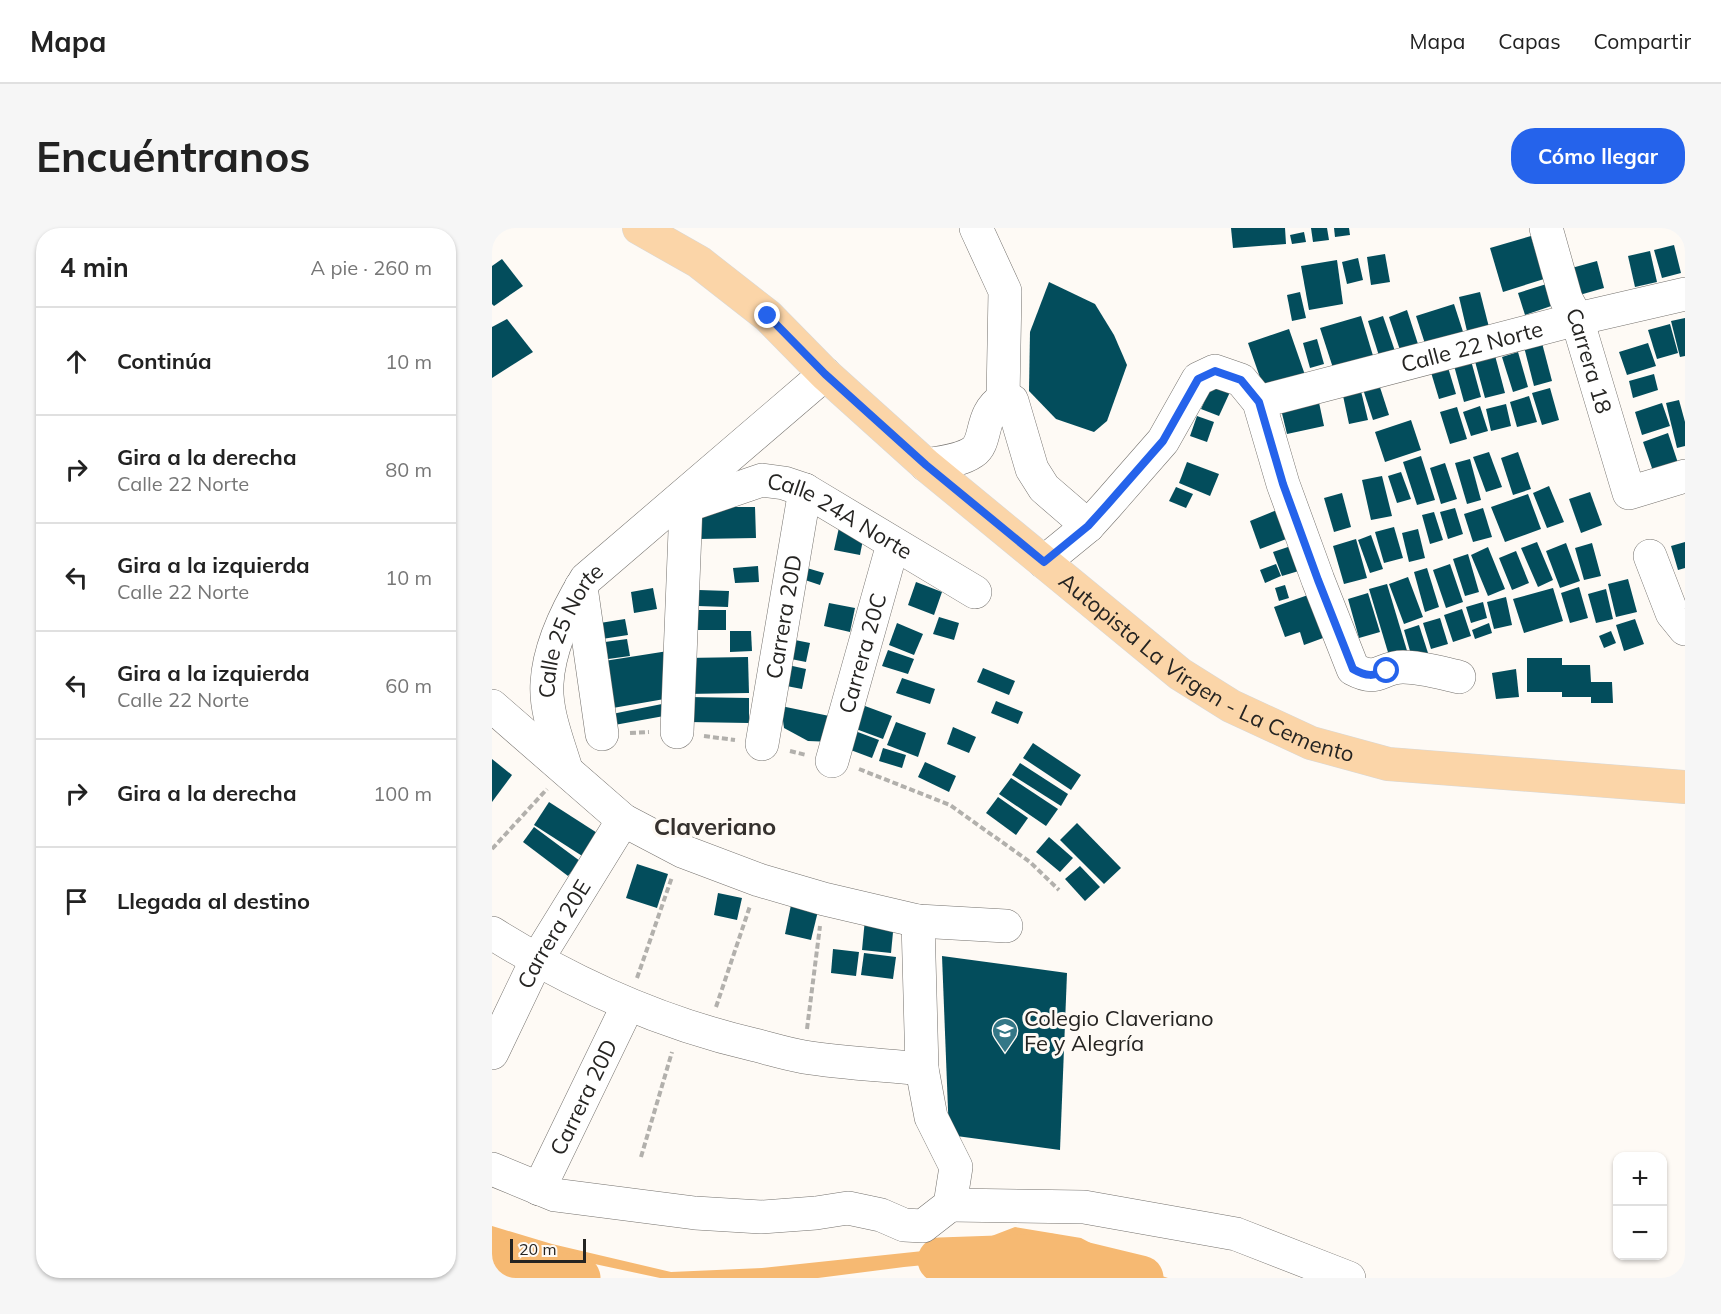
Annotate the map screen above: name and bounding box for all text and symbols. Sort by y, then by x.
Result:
text: Mapa [30,24,106,59]
text: Mapa [1410,28,1465,54]
text: Capas [1498,28,1561,54]
text: Compartir [1594,28,1691,54]
button: Cómo llegar [1511,128,1685,184]
text: Encuéntranos [36,130,310,183]
text: 4 min [60,251,129,284]
text: A pie · 260 m [311,255,432,280]
route end [754,302,780,328]
street label: Carrera 18 [1559,303,1618,417]
street label: Calle 22 Norte [1398,315,1546,378]
icon: ahead [60,345,93,378]
text: Continúa [117,347,212,375]
text: 10 m [385,349,432,374]
text: Gira a la derecha [117,443,297,471]
icon: right [60,453,93,486]
text: 80 m [385,457,432,482]
street label: Calle 24A Norte [766,467,918,565]
text: Calle 22 Norte [117,471,249,496]
text: Gira a la izquierda [117,551,310,579]
street label: Carrera 20D [759,553,808,681]
street label: Calle 25 Norte [533,557,609,699]
icon: left [60,561,93,594]
text: 10 m [385,565,432,590]
street label: Autopista La Virgen - La Cemento [1054,566,1357,768]
text: Calle 22 Norte [117,579,249,604]
street label: Carrera 20C [832,590,893,717]
route start [1373,657,1399,683]
text: Gira a la izquierda [117,659,310,687]
icon: left [60,669,93,702]
text: 60 m [385,673,432,698]
text: Calle 22 Norte [117,687,249,712]
icon: right [60,777,93,810]
text: Gira a la derecha [117,779,297,807]
text: 100 m [373,781,432,806]
district label: Claveriano [654,811,776,841]
street label: Carrera 20E [511,875,597,993]
icon: arrive [60,885,93,918]
text: Llegada al destino [117,887,310,915]
place label: Colegio Claveriano Fe y Alegría [1024,1004,1214,1057]
school or university icon: Colegio Claveriano Fe y Alegría [990,1016,1020,1054]
street label: Carrera 20D [544,1035,623,1160]
map controls [1613,1152,1667,1260]
button: + [1613,1152,1667,1206]
button: − [1613,1206,1667,1260]
scale bar [510,1236,586,1264]
text: 20 m [519,1239,556,1259]

